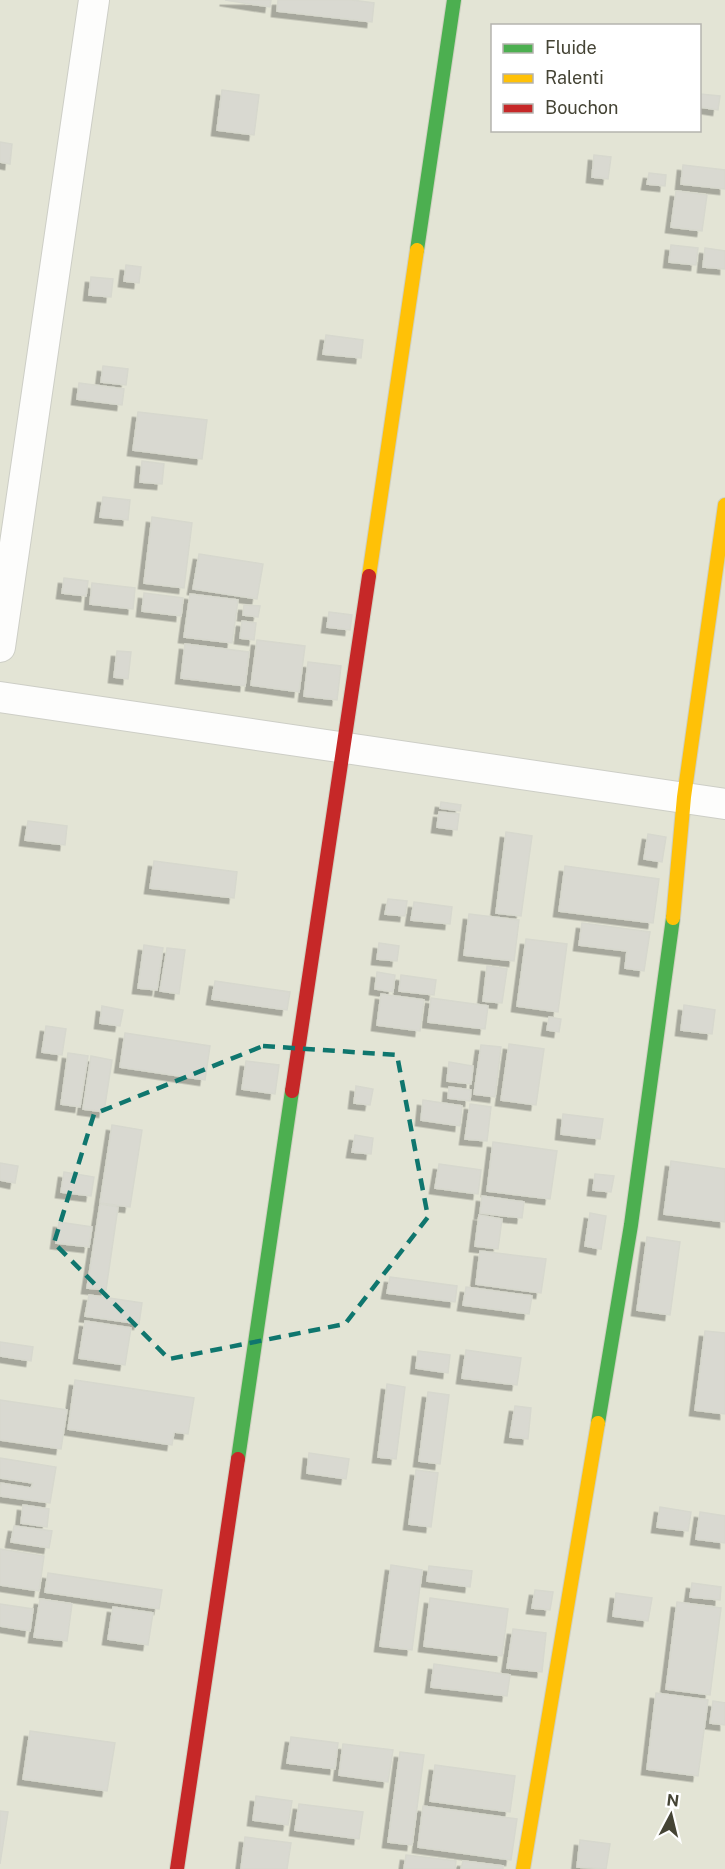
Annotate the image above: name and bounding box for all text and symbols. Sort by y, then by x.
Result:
legend [491,24,701,132]
text: Fluide [545,37,597,58]
text: Ralenti [545,67,604,88]
text: Bouchon [545,97,618,118]
north arrow [641,1785,701,1845]
text: N [665,1790,680,1811]

